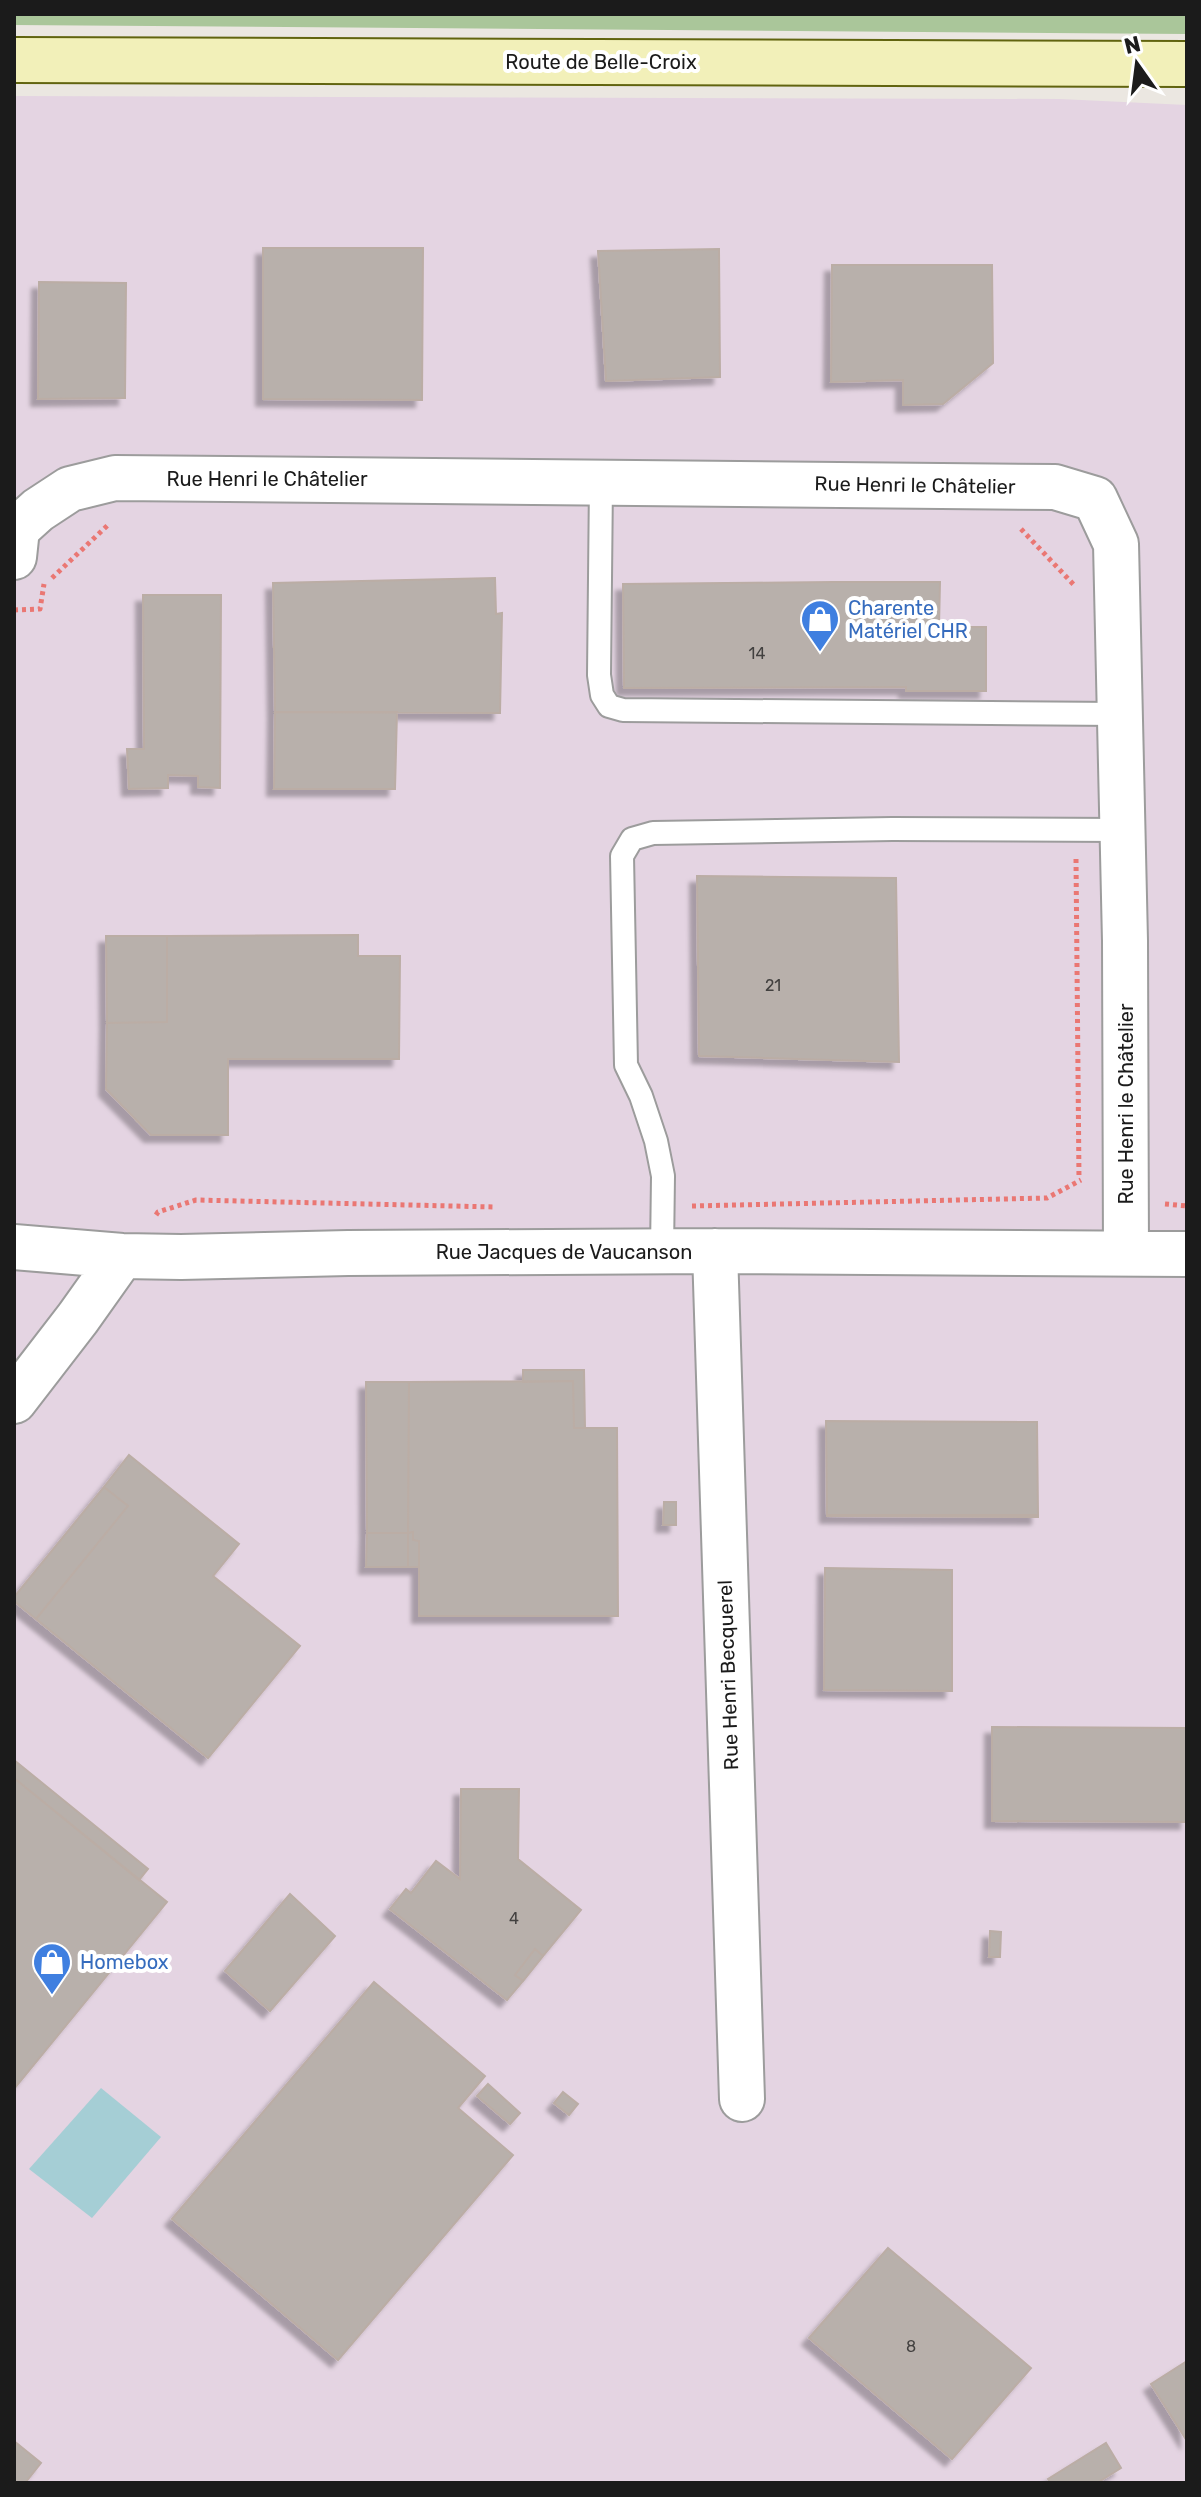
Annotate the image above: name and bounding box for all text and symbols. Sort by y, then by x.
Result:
north arrow [1097,24,1177,104]
text: N [1121,30,1143,60]
street label: Route de Belle-Croix [505,50,697,74]
street label: Rue Henri le Châtelier [166,467,368,491]
street label: Rue Henri le Châtelier [814,471,1016,499]
place label: Charente Matériel CHR [848,596,968,643]
shop icon: Charente Matériel CHR [799,598,841,653]
house number: 14 [749,644,765,663]
house number: 21 [765,976,781,995]
street label: Rue Henri le Châtelier [1114,1003,1138,1205]
street label: Rue Jacques de Vaucanson [436,1240,692,1264]
street label: Rue Henri Becquerel [713,1579,743,1771]
house number: 4 [509,1909,519,1928]
shop icon: Homebox [31,1941,73,1996]
place label: Homebox [80,1950,169,1974]
house number: 8 [906,2337,916,2356]

